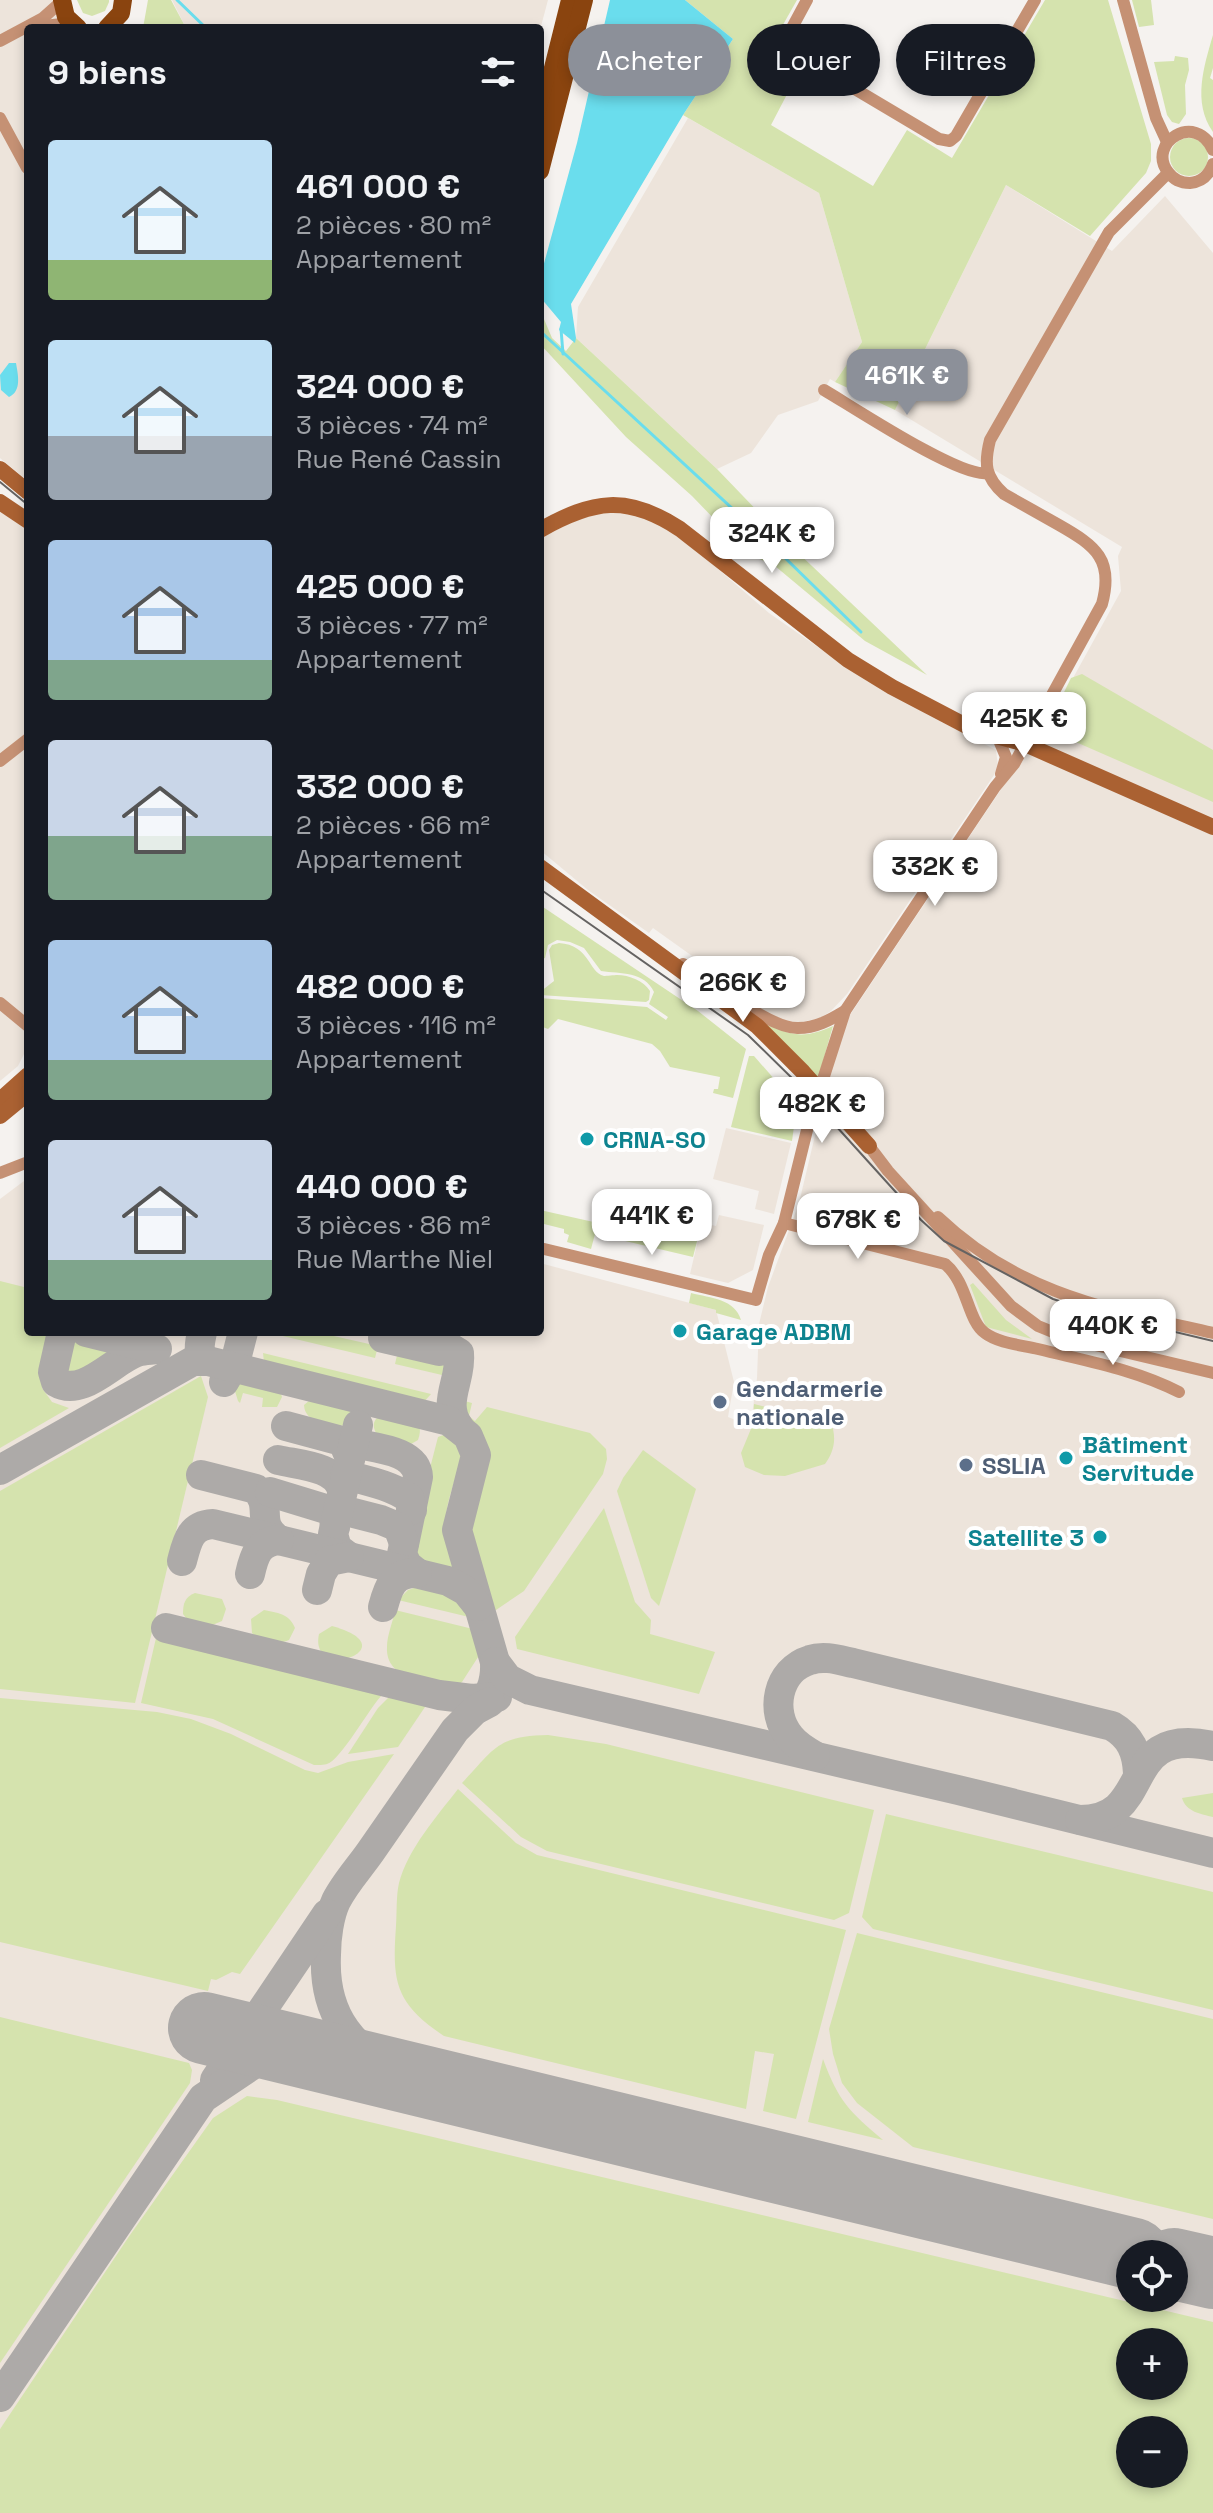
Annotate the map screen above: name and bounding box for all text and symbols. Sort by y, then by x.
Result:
chip: Acheter [568,24,731,96]
chip: Louer [747,24,880,96]
chip: Filtres [896,24,1035,96]
icon: filters [476,50,520,94]
text: 9 biens [48,51,167,94]
text: 461 000 € [296,165,460,208]
icon: home [112,172,208,268]
text: 2 pièces · 80 m² [296,208,491,242]
text: Appartement [296,242,463,276]
pin: 461K € [842,349,972,417]
text: 461K € [865,358,949,392]
text: 324 000 € [296,365,464,408]
icon: home [112,372,208,468]
text: 3 pièces · 74 m² [296,408,488,442]
text: Rue René Cassin [296,442,501,476]
pin: 324K € [707,507,837,575]
text: 324K € [728,516,816,550]
text: 425 000 € [296,565,465,608]
icon: home [112,572,208,668]
text: 3 pièces · 77 m² [296,608,488,642]
text: Appartement [296,642,463,676]
pin: 425K € [959,692,1089,760]
text: 425K € [980,701,1068,735]
text: 332 000 € [296,765,464,808]
icon: home [112,772,208,868]
text: 2 pièces · 66 m² [296,808,490,842]
pin: 332K € [870,840,1000,908]
text: Appartement [296,842,463,876]
text: 332K € [891,849,979,883]
pin: 266K € [678,956,808,1024]
text: 482 000 € [296,965,465,1008]
text: 266K € [699,965,787,999]
icon: home [112,972,208,1068]
text: 3 pièces · 116 m² [296,1008,496,1042]
text: Appartement [296,1042,463,1076]
pin: 482K € [757,1077,887,1145]
text: 482K € [778,1086,866,1120]
place label: CRNA-SO [603,1124,706,1155]
marker: CRNA-SO [578,1130,596,1148]
text: 440 000 € [296,1165,468,1208]
icon: home [112,1172,208,1268]
pin: 441K € [587,1189,717,1257]
pin: 678K € [793,1193,923,1261]
text: 441K € [610,1198,694,1232]
text: 678K € [815,1202,901,1236]
text: 3 pièces · 86 m² [296,1208,490,1242]
text: Rue Marthe Niel [296,1242,493,1276]
pin: 440K € [1048,1299,1178,1367]
text: 440K € [1068,1308,1158,1342]
place label: Garage ADBM [696,1316,851,1347]
marker: Garage ADBM [671,1322,689,1340]
place label: Gendarmerie nationale [736,1373,883,1432]
marker: Gendarmerie nationale [711,1393,729,1411]
place label: Bâtiment Servitude [1082,1429,1194,1488]
marker: Bâtiment Servitude [1057,1449,1075,1467]
place label: SSLIA [982,1450,1046,1481]
marker: SSLIA [957,1456,975,1474]
place label: Satellite 3 [968,1522,1084,1553]
marker: Satellite 3 [1091,1528,1109,1546]
map controls [1116,2240,1188,2488]
button: locate [1116,2240,1188,2312]
button: + [1116,2328,1188,2400]
button: − [1116,2416,1188,2488]

